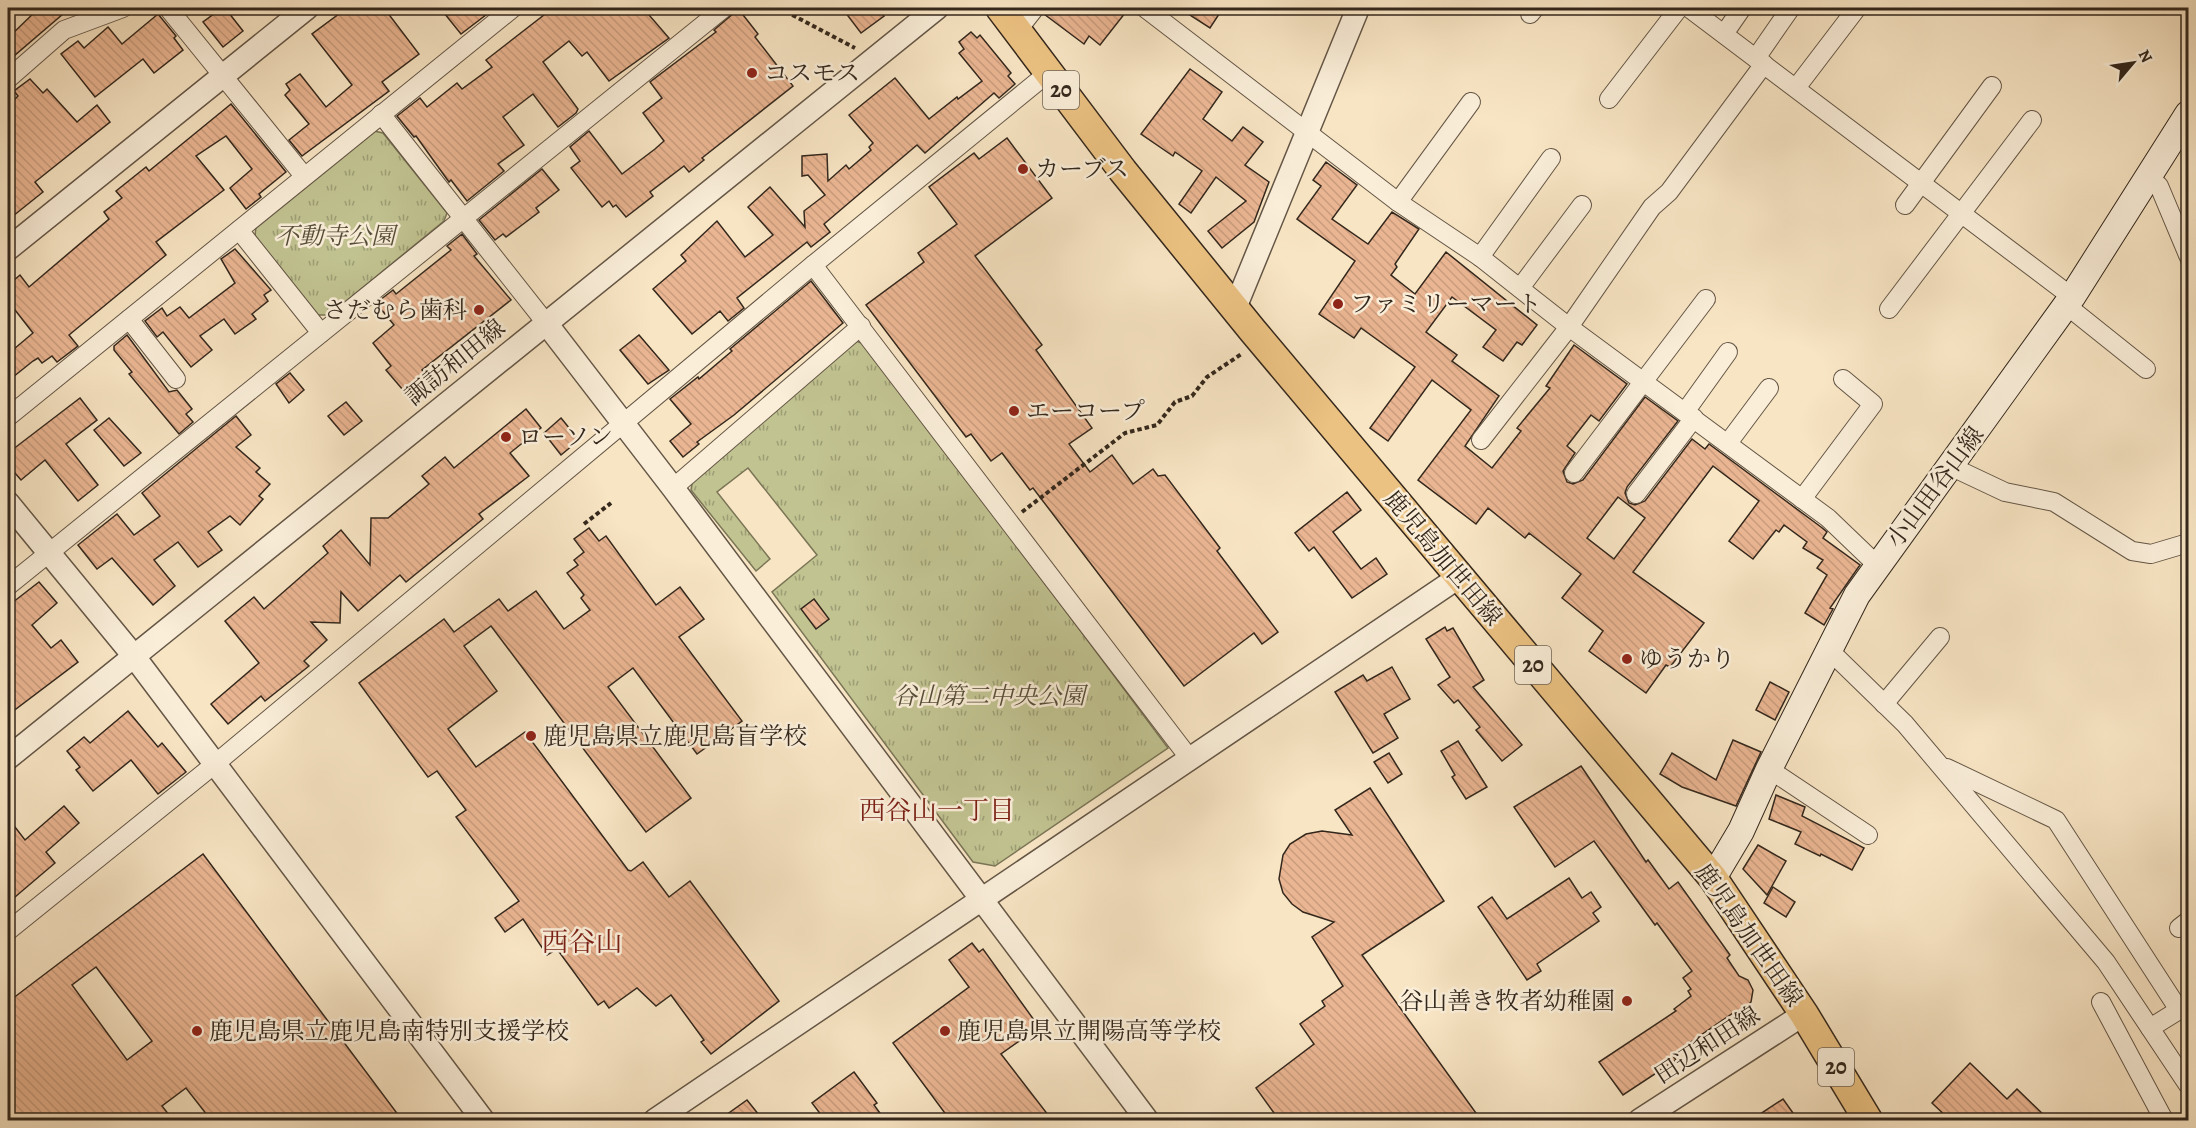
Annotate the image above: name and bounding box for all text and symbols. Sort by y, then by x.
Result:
north arrow [2103,33,2163,93]
text: N [2133,46,2158,67]
place label: コスモス [764,57,860,89]
marker: コスモス [745,66,759,80]
road number: 20 [1043,71,1079,109]
place label: カーブス [1035,153,1129,185]
marker: カーブス [1016,162,1030,176]
park label: 不動寺公園 [275,220,399,252]
place label: ファミリーマート [1350,288,1542,320]
place label: さだむら歯科 [323,294,467,326]
marker: ファミリーマート [1331,297,1345,311]
marker: さだむら歯科 [472,303,486,317]
street label: 諏訪和田線 [398,312,512,412]
place label: エーコープ [1026,395,1145,427]
marker: エーコープ [1007,404,1021,418]
street label: 小山田谷山線 [1879,420,1991,554]
place label: ローソン [518,421,613,453]
marker: ローソン [499,430,513,444]
street label: 鹿児島加世田線 [1377,483,1509,633]
place label: ゆうかり [1639,643,1735,675]
road number: 20 [1515,646,1551,684]
marker: ゆうかり [1620,652,1634,666]
park label: 谷山第二中央公園 [893,680,1089,712]
place label: 鹿児島県立鹿児島盲学校 [543,720,807,752]
marker: 鹿児島県立鹿児島盲学校 [524,729,538,743]
district label: 西谷山一丁目 [859,793,1015,828]
street label: 鹿児島加世田線 [1688,857,1810,1013]
district label: 西谷山 [542,924,623,960]
place label: 谷山善き牧者幼稚園 [1399,985,1615,1017]
marker: 谷山善き牧者幼稚園 [1620,994,1634,1008]
street label: 田辺和田線 [1648,999,1766,1091]
place label: 鹿児島県立鹿児島南特別支援学校 [209,1015,569,1047]
place label: 鹿児島県立開陽高等学校 [957,1015,1221,1047]
marker: 鹿児島県立鹿児島南特別支援学校 [190,1024,204,1038]
marker: 鹿児島県立開陽高等学校 [938,1024,952,1038]
road number: 20 [1818,1048,1854,1086]

